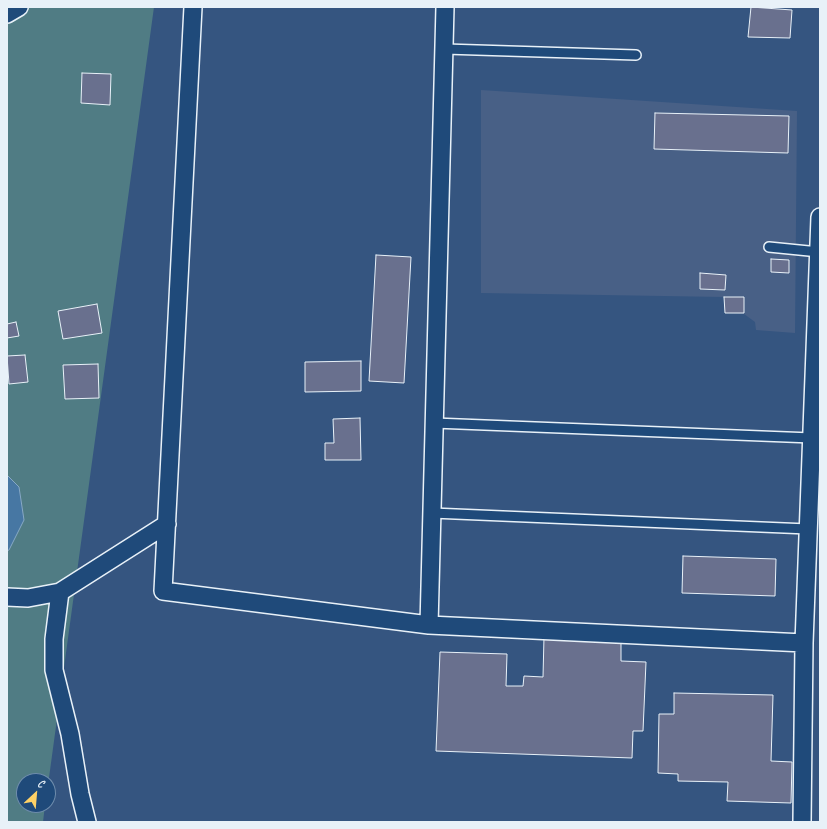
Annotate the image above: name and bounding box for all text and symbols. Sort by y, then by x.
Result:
north arrow [16,773,56,813]
text: С [35,776,46,791]

